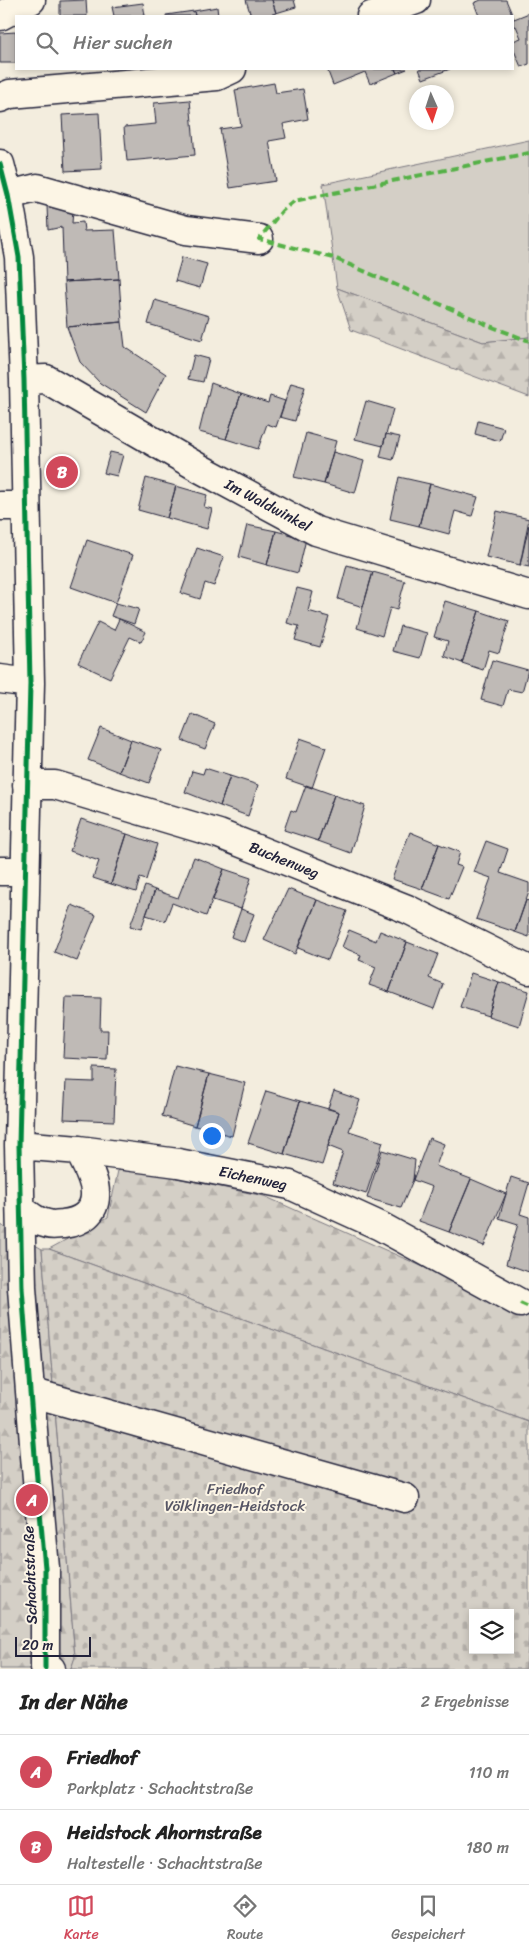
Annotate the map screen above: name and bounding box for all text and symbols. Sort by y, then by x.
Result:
search box [15,15,514,70]
text: Hier suchen [73,26,173,59]
icon: search [33,29,61,57]
north arrow [409,85,454,130]
pin: B [46,453,78,491]
street label: Im Waldwinkel [219,471,317,539]
street label: Buchenweg [245,834,324,886]
your location [199,1123,225,1149]
street label: Eichenweg [217,1158,290,1198]
park label: Friedhof Völklingen-Heidstock [165,1476,305,1519]
pin: A [16,1481,48,1519]
street label: Schachtstraße [15,1525,45,1625]
map controls [469,1609,514,1654]
button: layers [469,1609,514,1654]
text: 20 m [22,1633,53,1658]
scale bar [15,1634,91,1657]
text: In der Nähe [20,1683,128,1721]
text: 2 Ergebnisse [421,1687,509,1716]
text: Friedhof [67,1741,138,1774]
text: A [31,1758,41,1787]
text: 110 m [469,1758,509,1787]
text: Parkplatz · Schachtstraße [67,1774,253,1803]
text: Heidstock Ahornstraße [67,1816,262,1849]
text: B [31,1833,41,1862]
text: 180 m [466,1833,509,1862]
text: Haltestelle · Schachtstraße [67,1849,263,1878]
tab: Karte [64,1892,99,1947]
tab: Route [227,1892,263,1947]
tab: Gespeichert [391,1892,465,1947]

